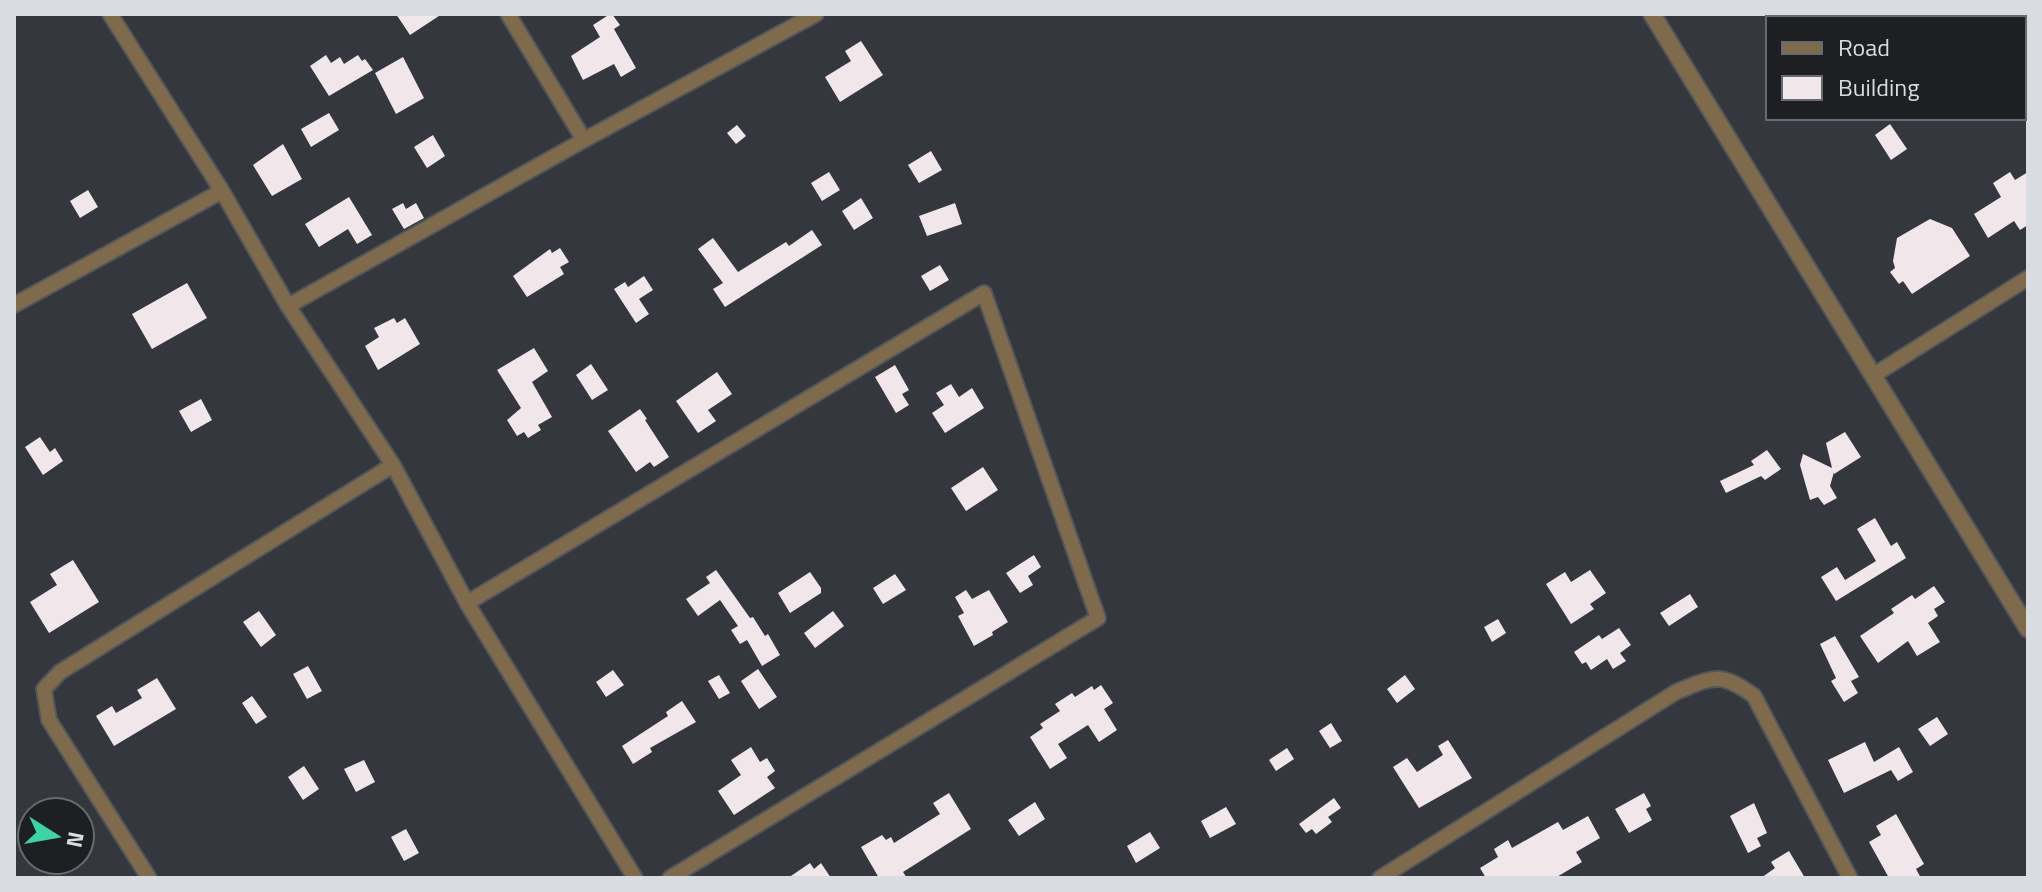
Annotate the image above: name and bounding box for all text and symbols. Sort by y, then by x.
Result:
legend [1766,16,2026,120]
text: Road [1838,29,1890,65]
text: Building [1838,69,1920,105]
north arrow [16,796,96,876]
text: N [57,829,94,851]

